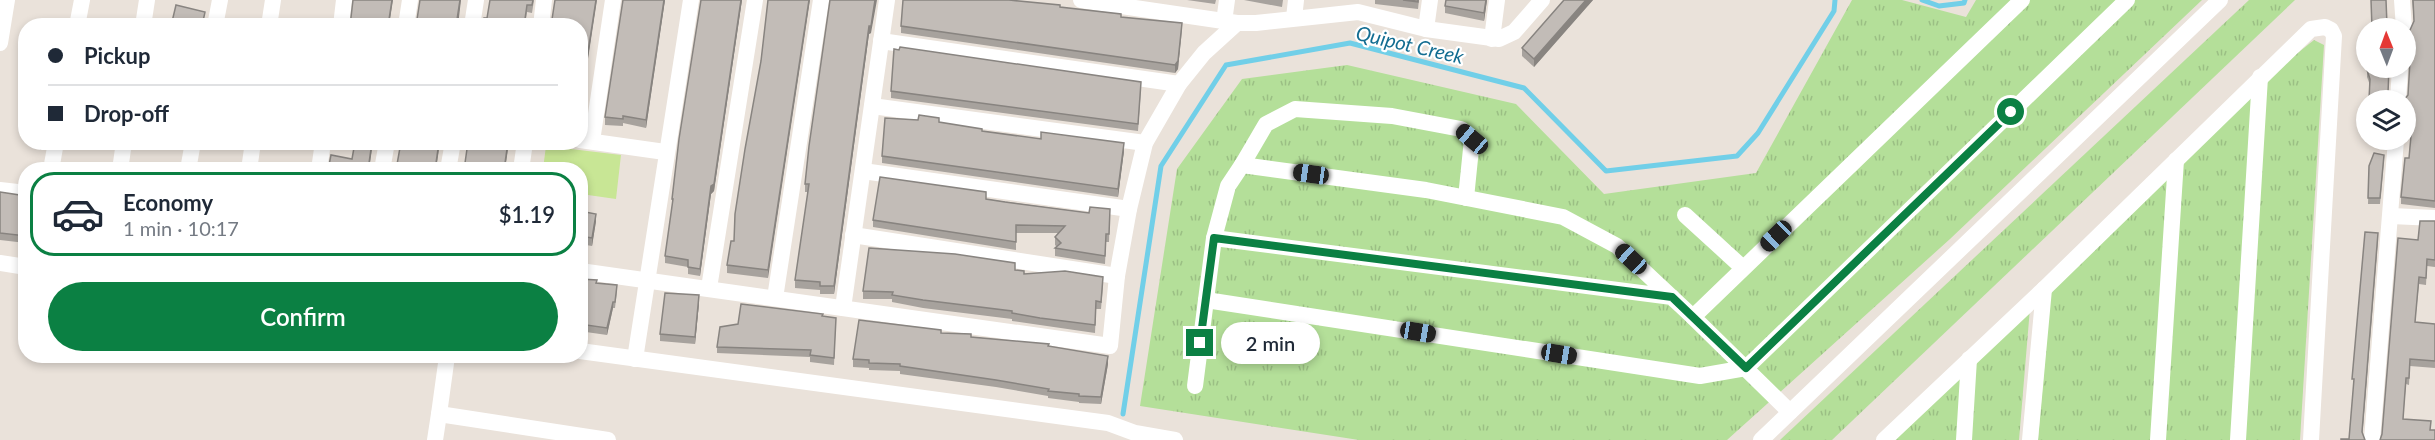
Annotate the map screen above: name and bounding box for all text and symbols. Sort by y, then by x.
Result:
north arrow [2356,18,2416,78]
map controls [2356,18,2416,150]
water label: Quipot Creek [1354,20,1467,68]
text: Pickup [84,42,150,69]
button: layers [2356,90,2416,150]
route start [1997,98,2024,125]
text: Drop-off [84,100,169,127]
car [1452,121,1492,157]
car [1292,163,1330,185]
icon: car [51,187,105,241]
text: Economy [123,189,213,216]
text: $1.19 [499,201,555,228]
text: 1 min · 10:17 [123,216,239,240]
car [1757,217,1795,255]
car [1612,240,1650,278]
button: Confirm [48,282,558,351]
car [1399,320,1437,344]
callout: 2 min [1221,322,1320,364]
route end [1186,329,1213,356]
text: 2 min [1246,331,1295,355]
car [1540,342,1578,366]

